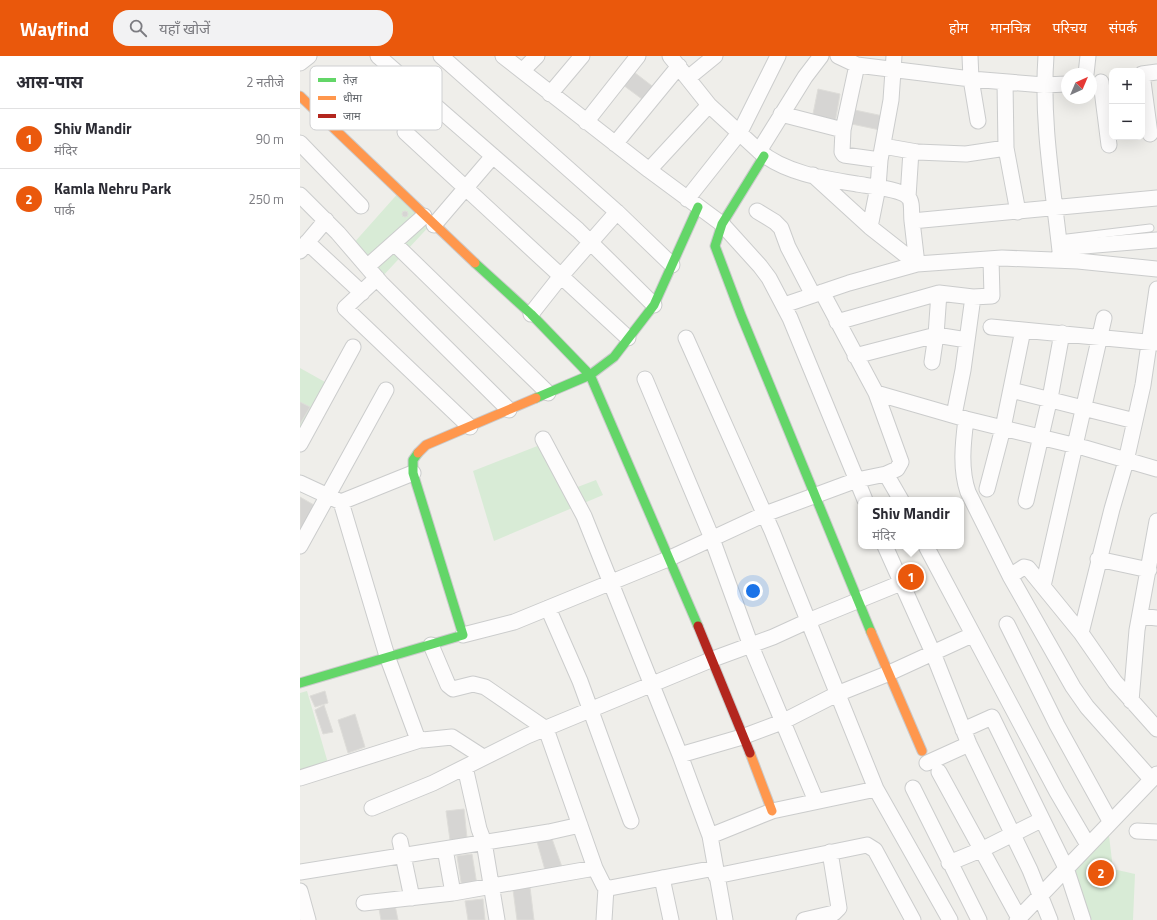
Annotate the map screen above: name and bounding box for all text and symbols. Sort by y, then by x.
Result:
search box [113,10,393,46]
text: Wayfind [20,14,89,43]
icon: search [127,17,149,39]
text: यहाँ खोजें [159,17,210,40]
text: होम [949,17,968,38]
text: मानचित्र [990,17,1031,38]
text: परिचय [1053,17,1087,38]
text: संपर्क [1109,17,1137,38]
legend [310,66,442,130]
north arrow [1061,68,1097,104]
map controls [1109,68,1145,140]
button: + [1109,68,1145,104]
text: आस-पास [16,69,83,95]
text: 2 नतीजे [246,72,284,92]
text: तेज़ [343,72,358,88]
text: धीमा [343,90,362,106]
button: − [1109,104,1145,140]
text: जाम [343,108,361,124]
text: Shiv Mandir [54,117,132,140]
text: 1 [25,129,33,149]
text: 90 m [256,129,284,149]
text: मंदिर [54,140,77,160]
text: Kamla Nehru Park [54,177,171,200]
text: 2 [25,189,33,209]
text: 250 m [248,189,284,209]
text: पार्क [54,200,75,220]
popup [858,497,964,549]
text: Shiv Mandir [872,502,950,525]
text: मंदिर [872,525,896,545]
pin: 1 [898,562,924,592]
your location [743,581,763,601]
pin: 2 [1088,858,1114,888]

